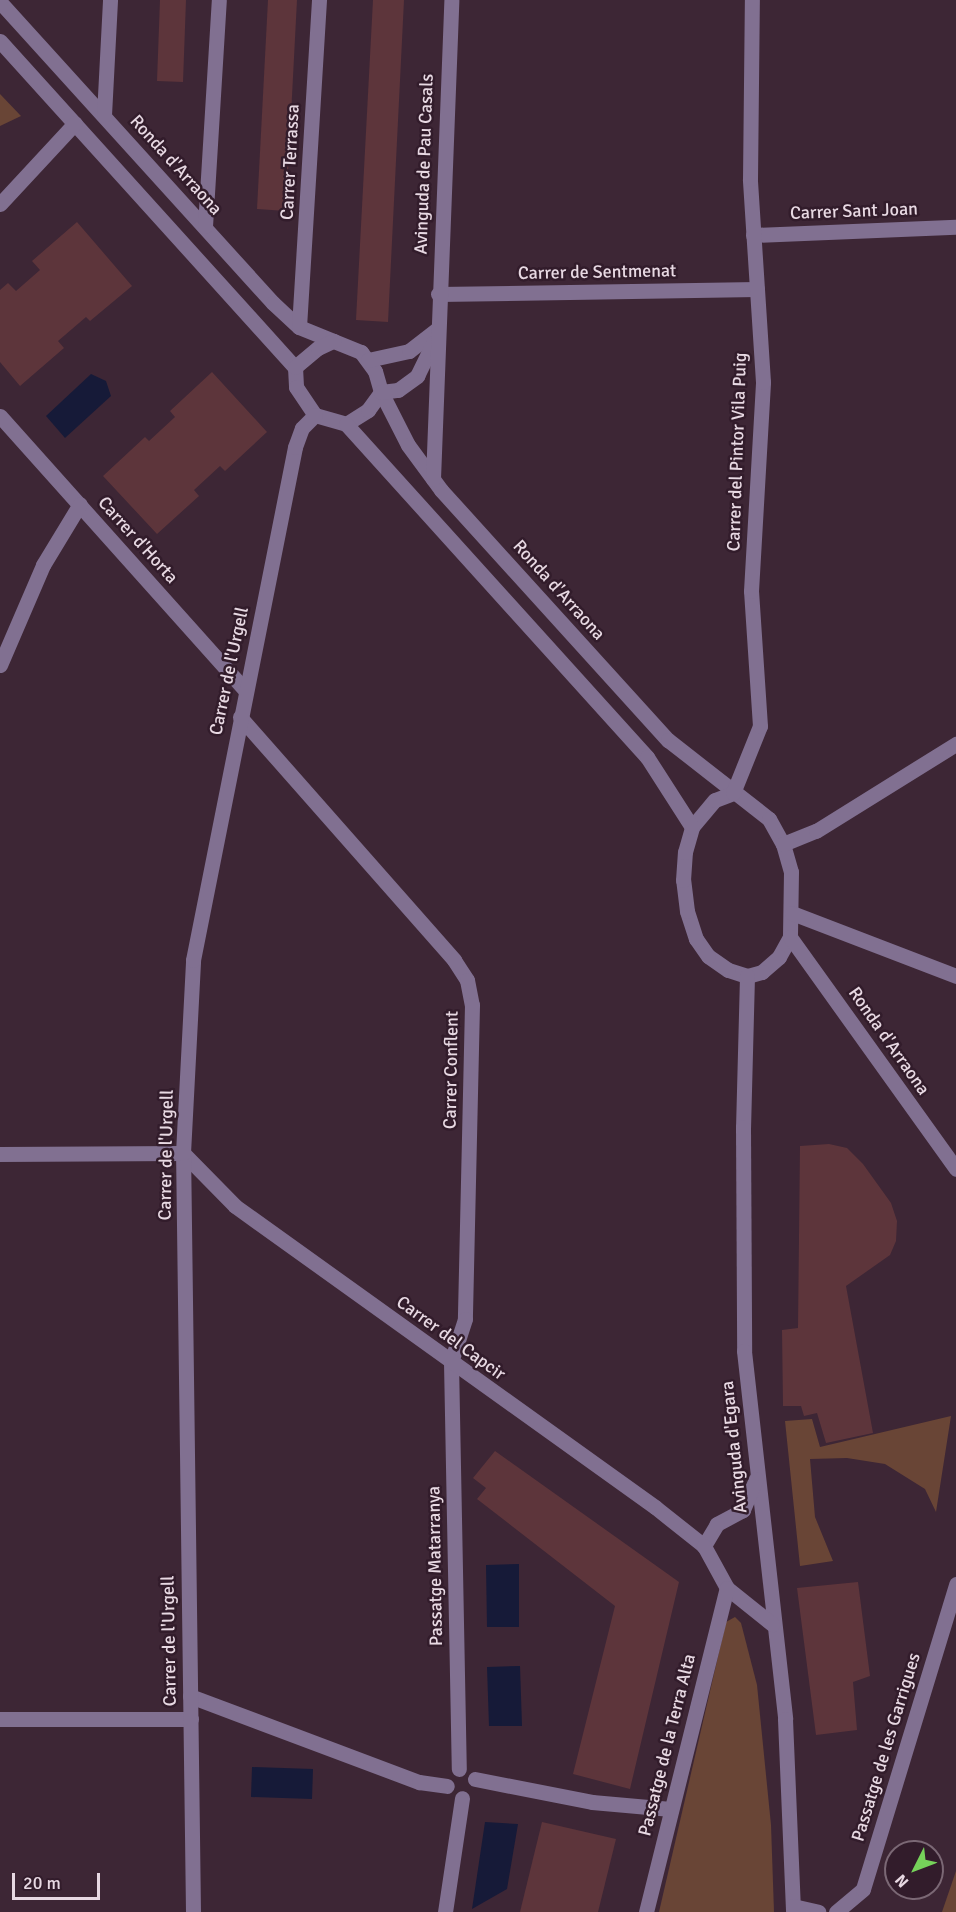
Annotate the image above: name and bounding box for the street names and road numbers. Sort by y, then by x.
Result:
street label: Avinguda de Pau Casals [410,73,438,255]
street label: Carrer Terrassa [276,104,304,220]
street label: Ronda d'Arraona [125,111,227,219]
street label: Carrer Sant Joan [790,198,918,224]
street label: Carrer de Sentmenat [518,260,676,284]
street label: Carrer del Pintor Vila Puig [723,352,751,552]
street label: Carrer d'Horta [93,492,183,588]
street label: Ronda d'Arraona [508,536,610,644]
street label: Carrer de l'Urgell [205,605,253,737]
street label: Ronda d'Arraona [844,983,934,1099]
street label: Carrer Conflent [439,1011,463,1129]
street label: Carrer de l'Urgell [154,1089,178,1221]
street label: Carrer del Capcir [392,1291,510,1385]
street label: Avinguda d'Egara [716,1380,752,1514]
street label: Passatge Matarranya [423,1486,447,1646]
street label: Carrer de l'Urgell [157,1575,181,1707]
street label: Passatge de les Garrigues [847,1650,925,1844]
street label: Passatge de la Terra Alta [634,1652,700,1838]

